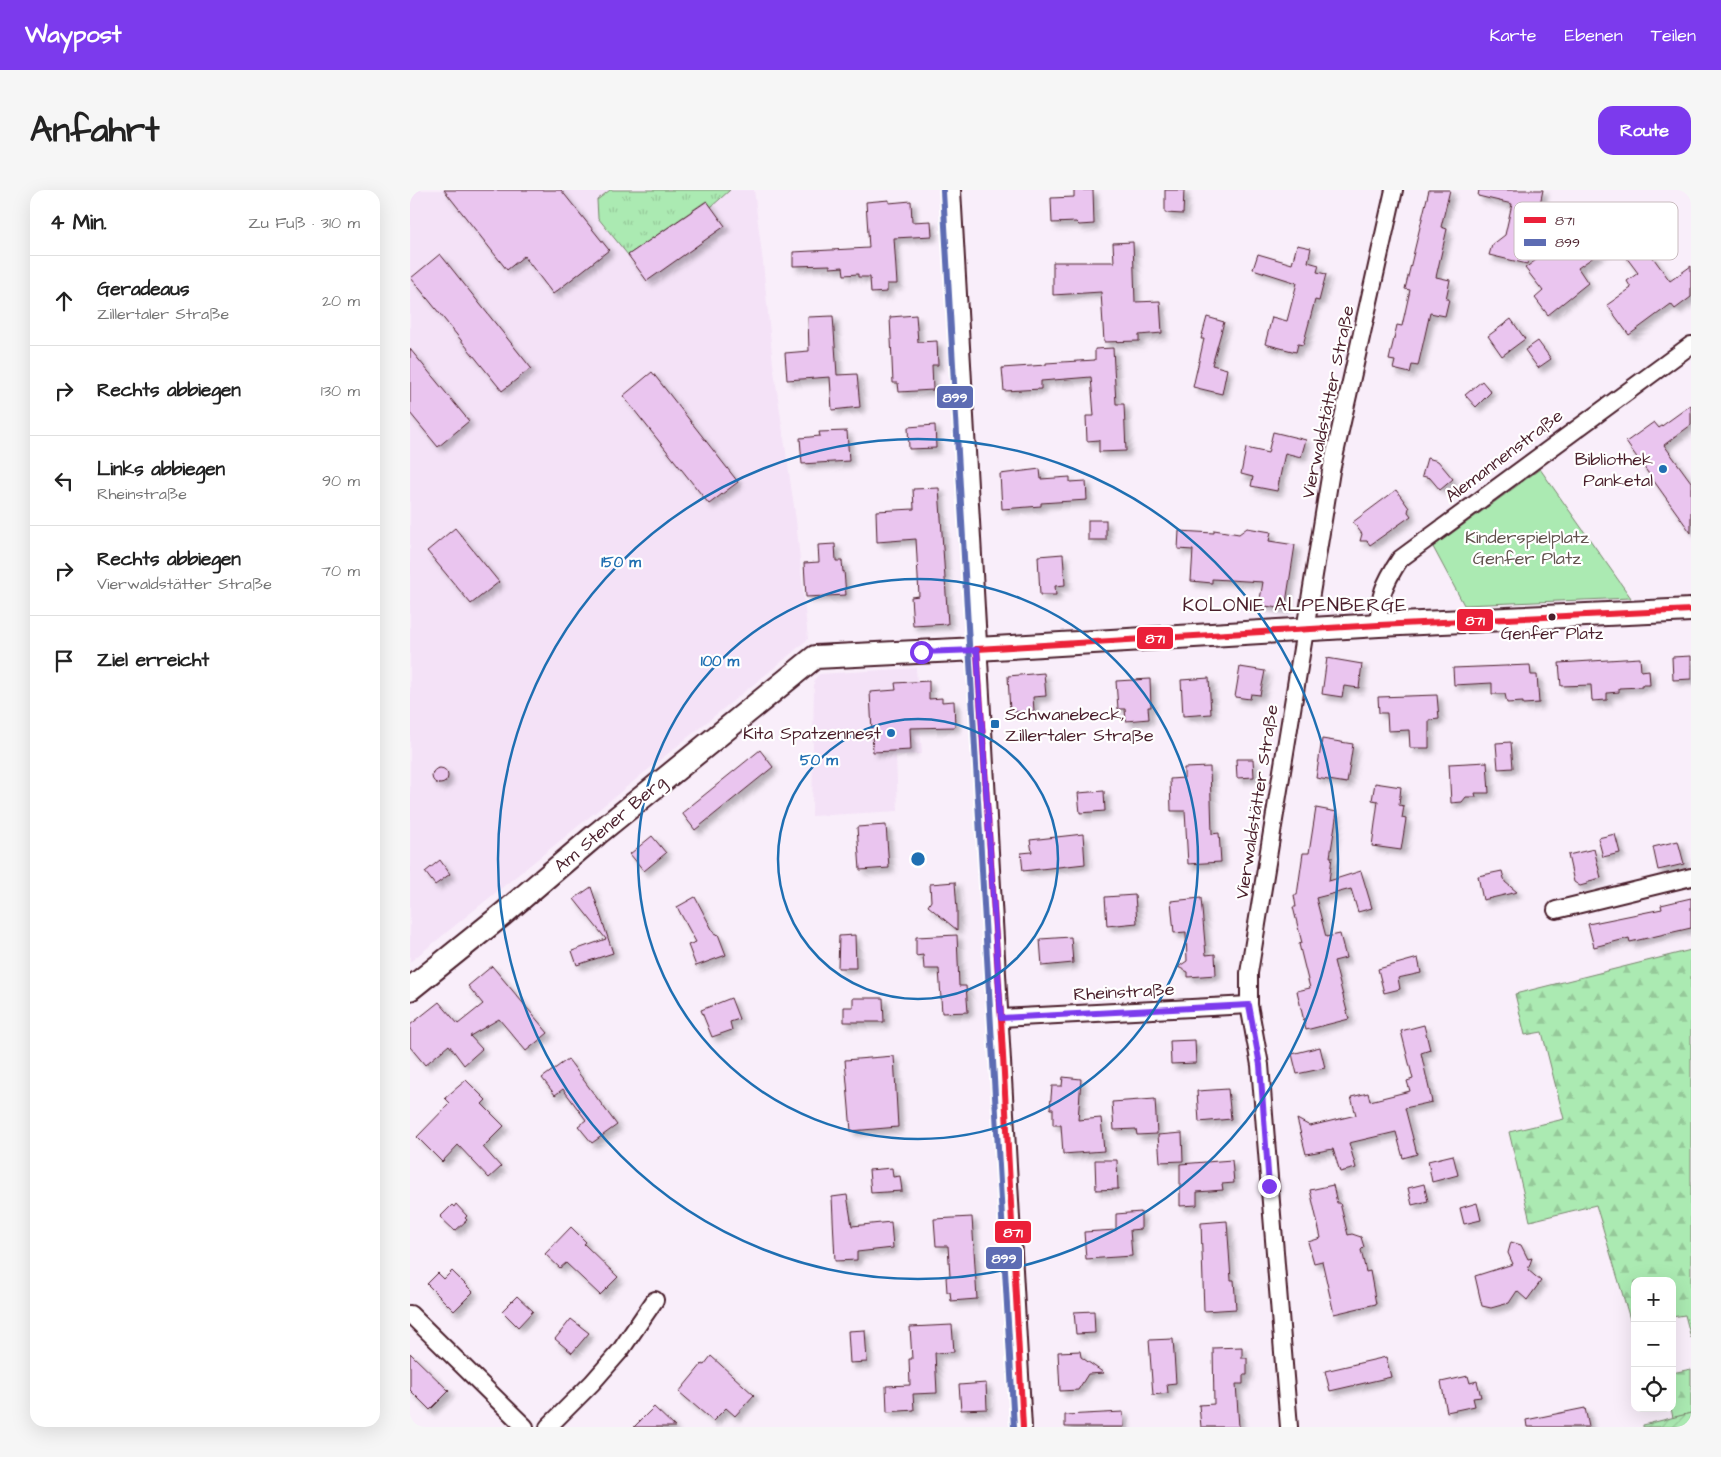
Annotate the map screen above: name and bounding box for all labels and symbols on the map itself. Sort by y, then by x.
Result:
legend [1514,202,1678,260]
text: 871 [1555,211,1575,231]
text: 899 [1555,233,1580,253]
street label: Vierwaldstätter Straße [1295,303,1361,501]
line badge: 899 [936,385,974,409]
text: 899 [942,388,968,408]
street label: Alemannenstraße [1440,403,1568,509]
place label: Bibliothek Panketal [1575,447,1653,493]
marker: Bibliothek Panketal [1657,463,1669,475]
park label: Kinderspielplatz Genfer Platz [1465,525,1589,571]
text: 150 m [601,552,641,573]
district label: KOLONIE ALPENBERGE [1182,592,1408,619]
line badge: 871 [1456,608,1494,632]
text: 871 [1465,611,1485,631]
marker: Genfer Platz [1547,612,1557,622]
place label: Genfer Platz [1501,622,1604,646]
line badge: 871 [1136,626,1174,650]
text: 871 [1145,629,1165,649]
route start [910,641,933,664]
text: 100 m [701,651,740,672]
place label: Schwanebeck, Zillertaler Straße [1005,702,1154,748]
street label: Vierwaldstätter Straße [1229,703,1285,901]
marker: Schwanebeck, Zillertaler Straße [989,718,1001,730]
place label: Kita Spatzennest [743,721,882,746]
marker: Kita Spatzennest [885,727,897,739]
text: 50 m [800,750,838,771]
street label: Am Stener Berg [549,770,672,879]
centre of rings [909,850,927,868]
street label: Rheinstraße [1073,977,1175,1007]
route end [1258,1175,1281,1198]
line badge: 871 [994,1220,1032,1244]
text: 871 [1003,1223,1023,1243]
line badge: 899 [985,1246,1023,1270]
text: 899 [991,1249,1017,1269]

